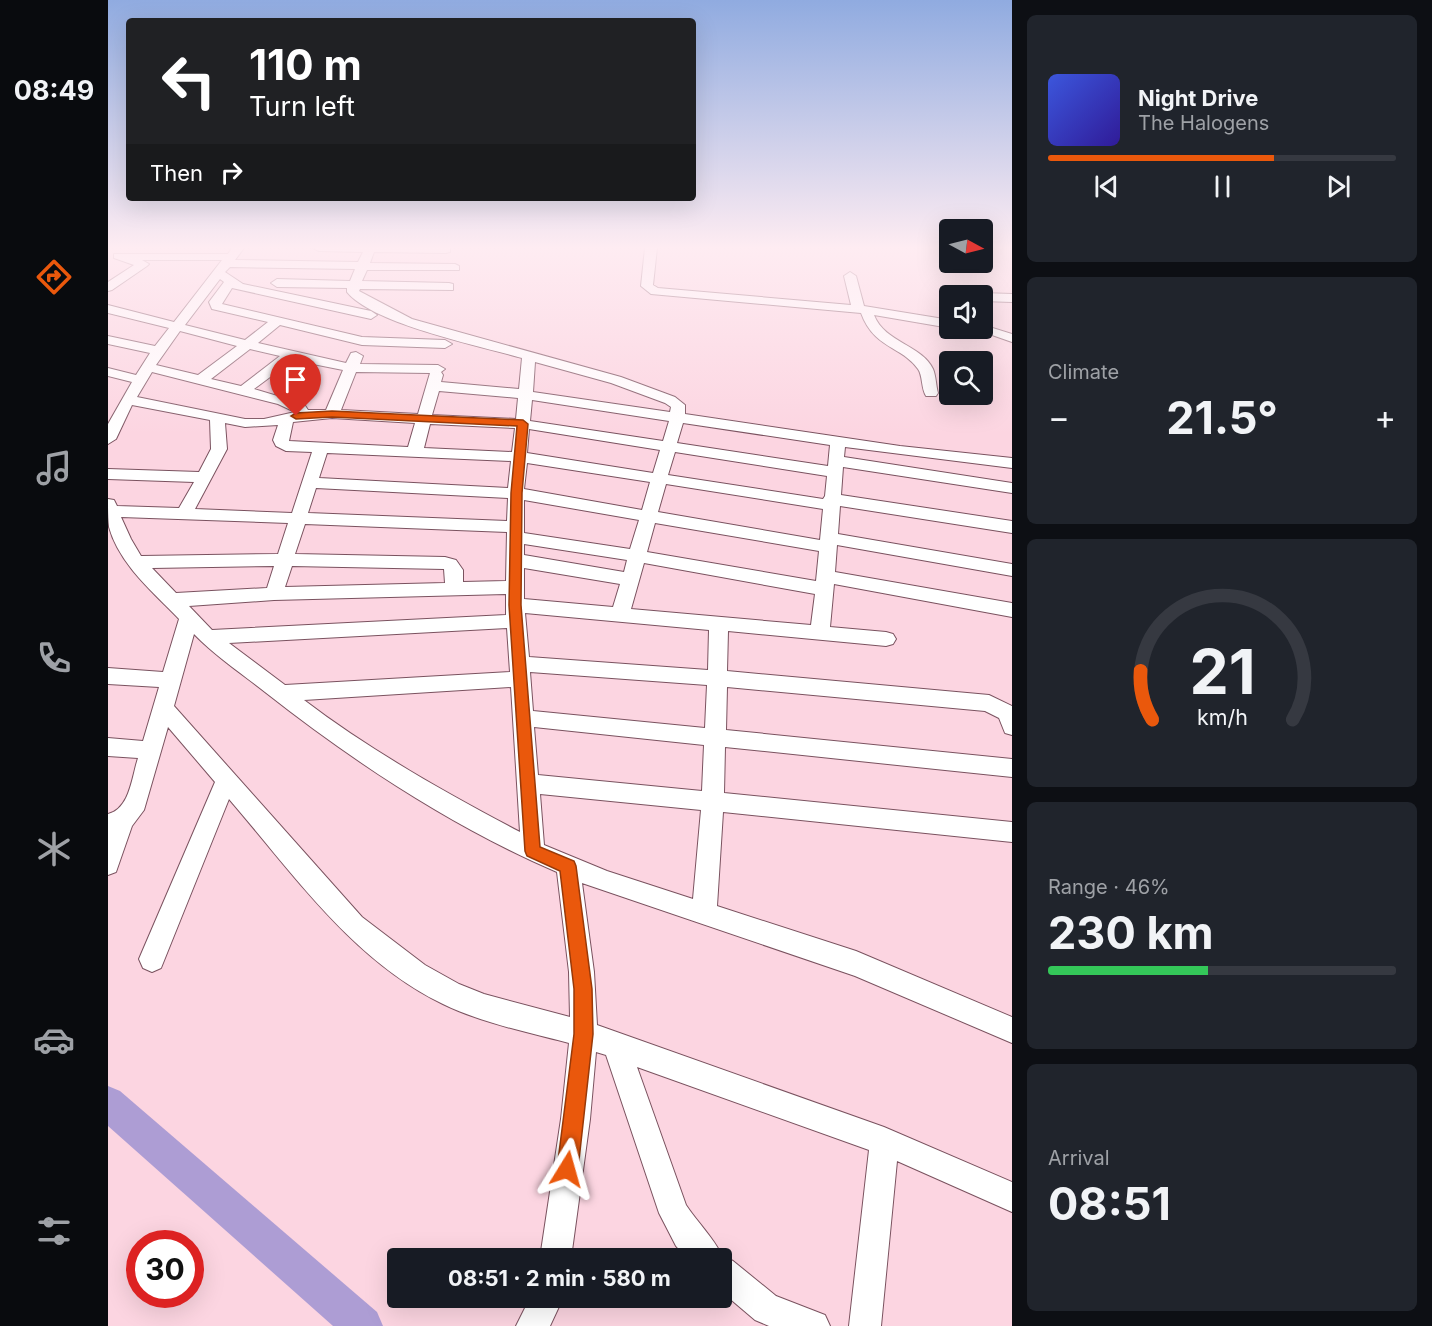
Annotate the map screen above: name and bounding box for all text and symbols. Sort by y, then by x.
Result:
text: 110 m [249,39,362,90]
icon: left [150,42,228,120]
text: 08:49 [14,74,94,107]
text: Night Drive [1138,85,1258,111]
text: Turn left [249,90,355,123]
text: The Halogens [1138,111,1269,135]
icon: right [215,156,248,189]
text: Then [150,160,203,186]
icon: previous [1090,170,1123,203]
icon: pause [1206,170,1239,203]
icon: next [1322,170,1355,203]
north arrow [939,219,993,273]
map controls [939,219,993,405]
icon: directions [33,256,75,298]
button: sound [939,285,993,339]
button: search [939,351,993,405]
pin [270,354,321,416]
text: Climate [1048,360,1119,384]
icon: arrive [279,363,312,396]
text: 21.5° [1166,390,1278,445]
text: − [1048,397,1070,437]
text: + [1374,397,1396,437]
icon: music [33,447,75,489]
text: 21 [1189,634,1255,709]
icon: phone [33,637,75,679]
text: km/h [1197,704,1247,730]
icon: climate [33,828,75,870]
text: Range · 46% [1048,875,1170,899]
text: 230 km [1048,905,1214,960]
icon: car [33,1019,75,1061]
position arrow [535,1137,599,1201]
text: Arrival [1048,1146,1110,1170]
text: 08:51 [1048,1176,1171,1231]
icon: filters [33,1210,75,1252]
speed limit sign: 30 [126,1230,204,1308]
text: 08:51 · 2 min · 580 m [448,1265,671,1291]

